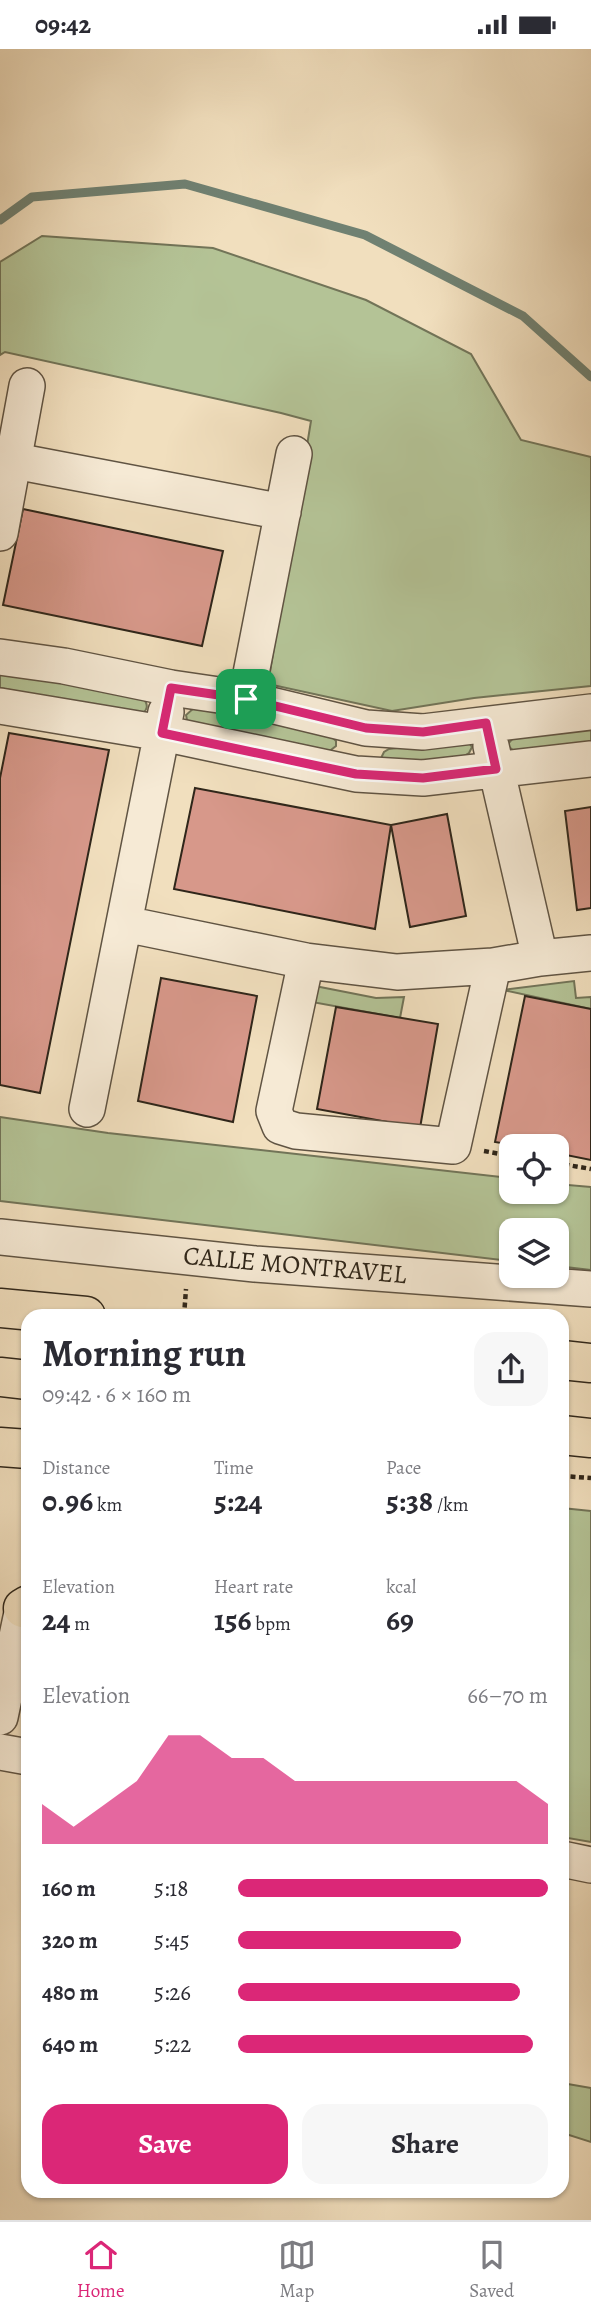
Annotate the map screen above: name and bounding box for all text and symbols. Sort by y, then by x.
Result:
text: 09:42 [35,7,91,42]
pin [216,669,276,729]
icon: arrive [227,680,265,718]
map controls [499,1134,569,1288]
button: locate [499,1134,569,1204]
button: layers [499,1218,569,1288]
street label: CALLE MONTRAVEL [182,1238,409,1292]
text: Morning run [42,1327,246,1379]
button: share [474,1332,548,1406]
text: 09:42 · 6 × 160 m [42,1379,191,1410]
text: Distance [42,1455,110,1481]
text: Time [214,1455,253,1481]
text: Pace [386,1455,421,1481]
text: 0.96 [42,1481,93,1521]
text: 5:24 [214,1481,263,1521]
text: 5:38 [386,1481,433,1521]
text: km [93,1492,122,1518]
text: /km [433,1492,469,1518]
text: Elevation [42,1574,115,1600]
text: Heart rate [214,1574,293,1600]
text: kcal [386,1574,416,1600]
text: 24 [42,1600,71,1640]
text: 156 [214,1600,252,1640]
text: 69 [386,1600,414,1640]
text: m [71,1611,90,1637]
text: bpm [252,1611,291,1637]
text: Elevation [42,1680,130,1711]
text: 66–70 m [467,1680,548,1711]
text: 160 m [42,1873,96,1904]
text: 5:18 [154,1873,188,1904]
text: 320 m [42,1925,98,1956]
text: 5:45 [154,1925,190,1956]
text: 480 m [42,1977,99,2008]
text: 5:26 [154,1977,191,2008]
text: 640 m [42,2029,98,2060]
text: 5:22 [154,2029,191,2060]
button: Save [42,2104,288,2184]
button: Share [302,2104,548,2184]
tab: Home [77,2236,124,2304]
tab: Map [278,2236,316,2304]
tab: Saved [469,2236,514,2304]

